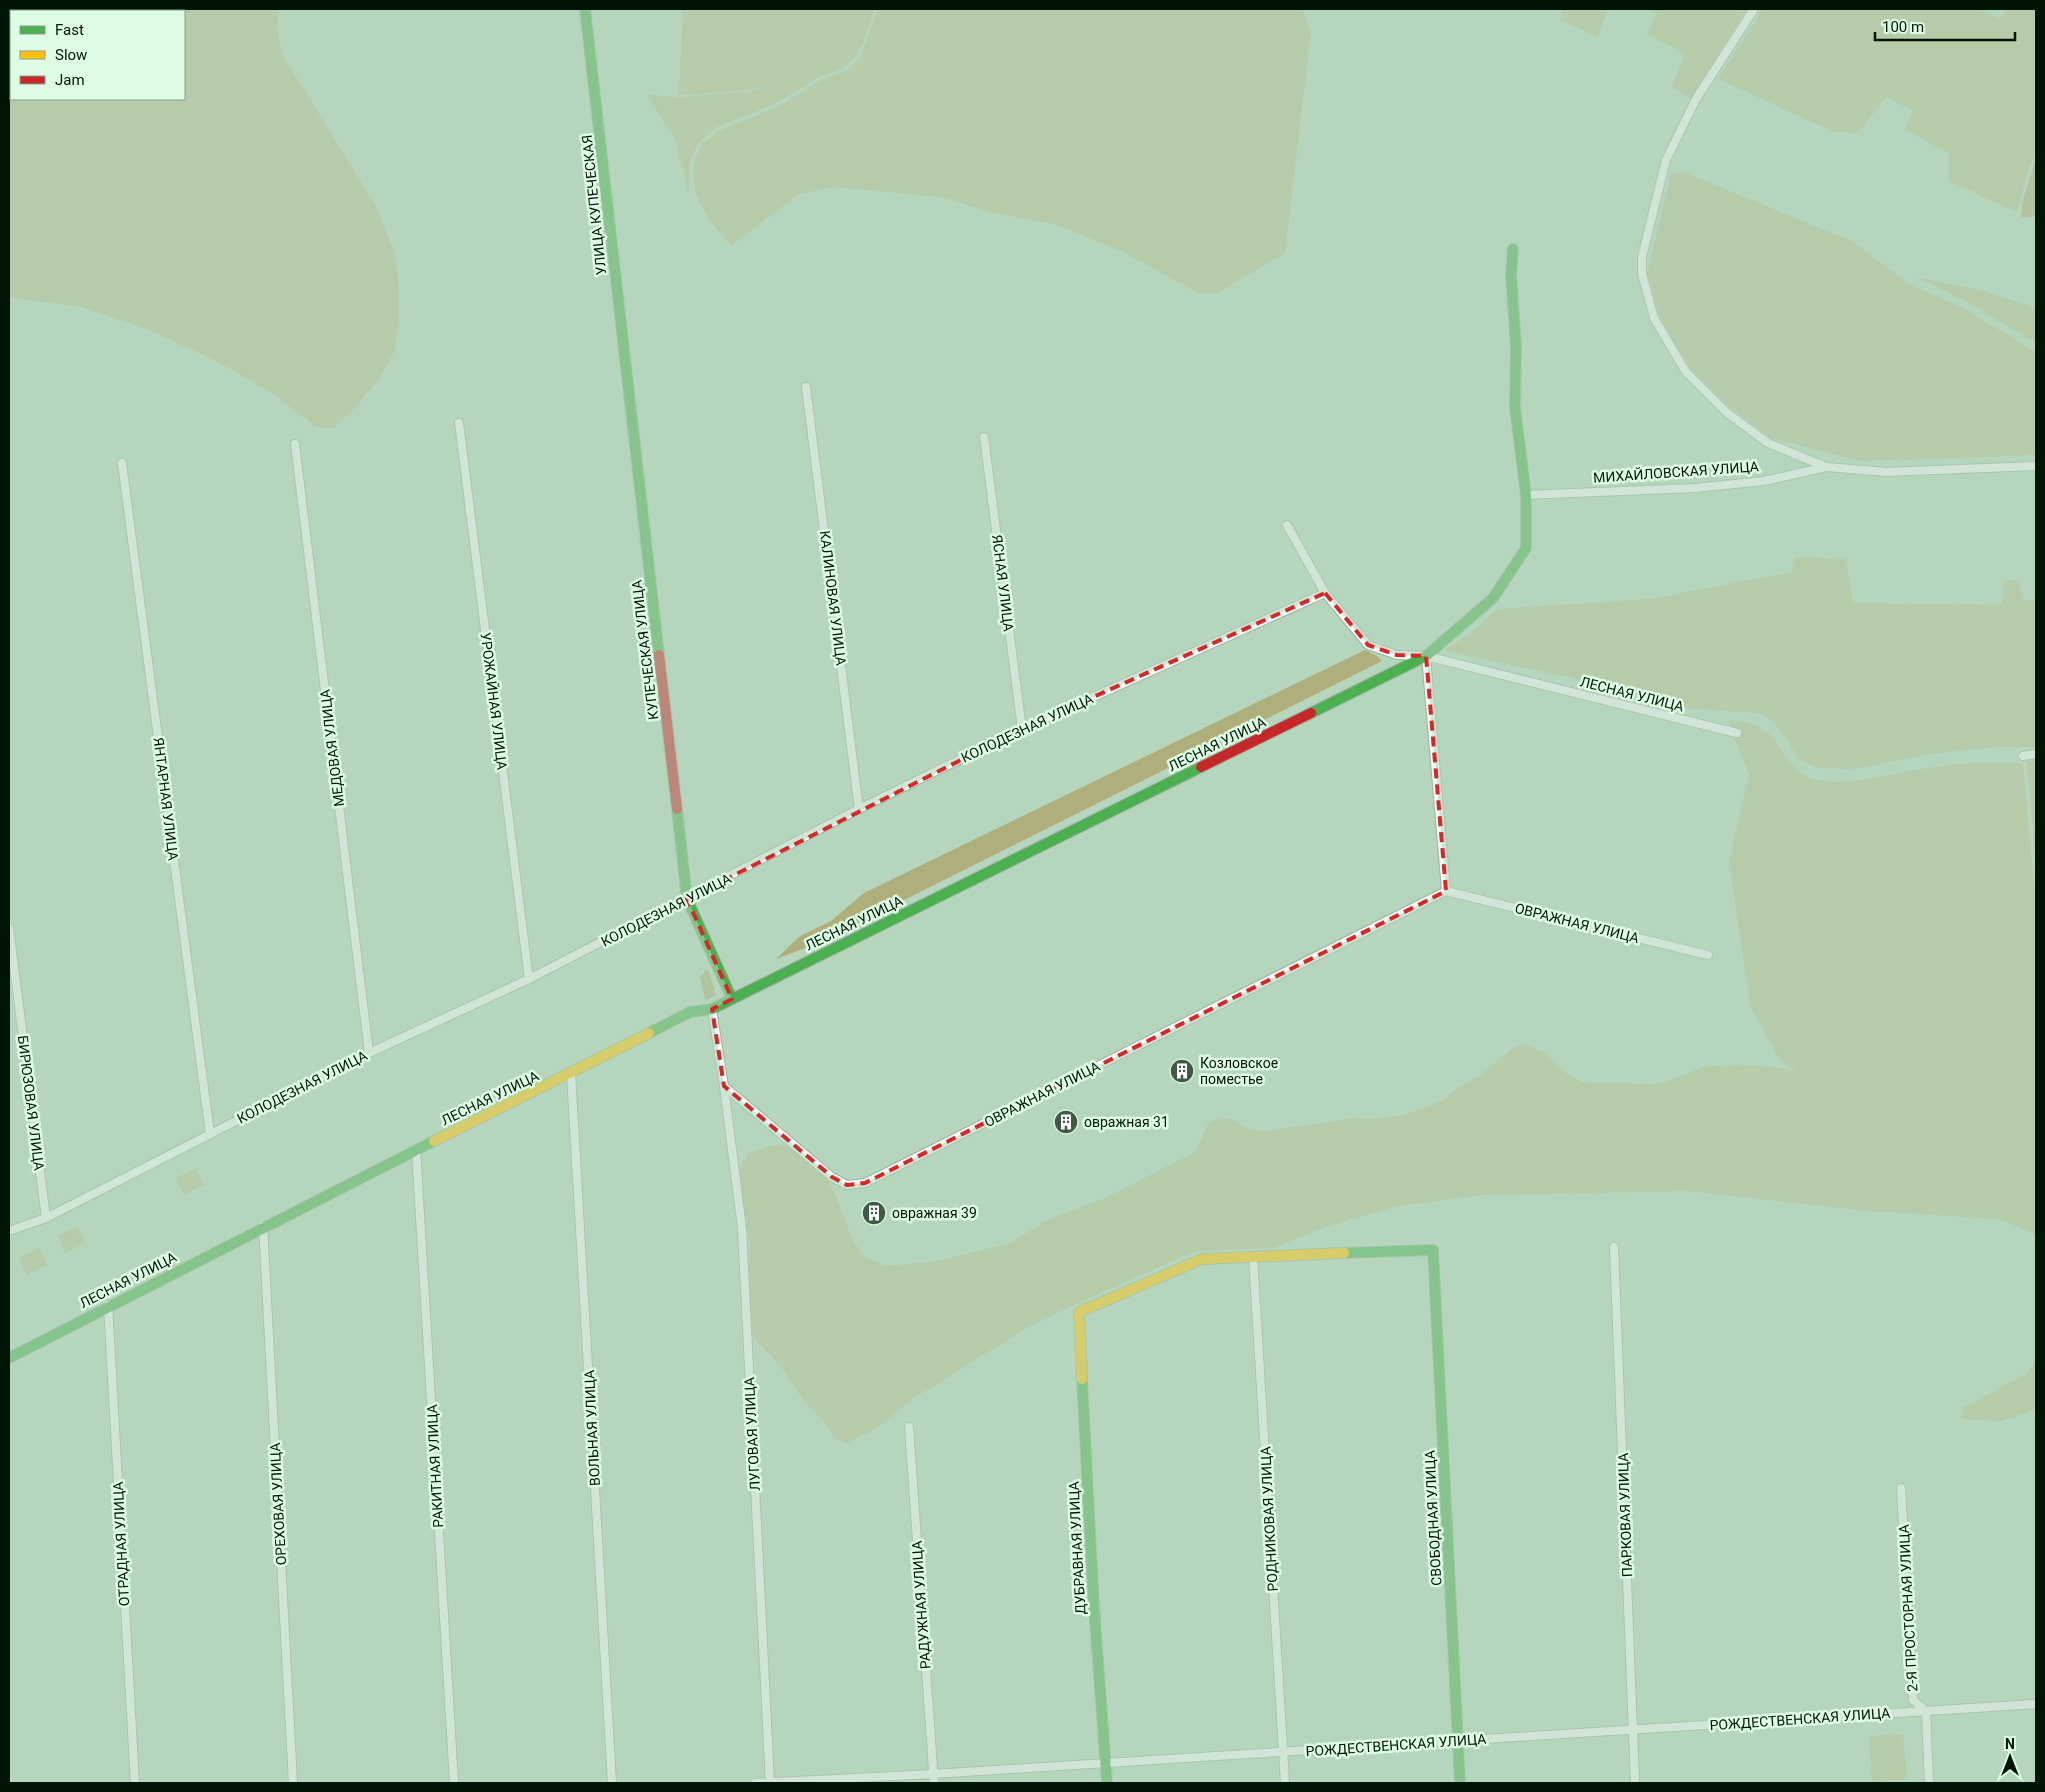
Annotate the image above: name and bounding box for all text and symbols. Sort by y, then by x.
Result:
legend [10,10,185,100]
scale bar [1875,10,2015,42]
text: 100 m [1882,18,1924,36]
text: Fast [55,21,84,39]
text: Slow [55,46,87,64]
text: Jam [55,71,85,89]
street label: УЛИЦА КУПЕЧЕСКАЯ [579,134,609,276]
street label: МИХАЙЛОВСКАЯ УЛИЦА [1593,458,1759,486]
street label: КАЛИНОВАЯ УЛИЦА [817,530,849,666]
street label: ЯСНАЯ УЛИЦА [989,534,1017,632]
street label: КУПЕЧЕСКАЯ УЛИЦА [628,579,662,721]
street label: УРОЖАЙНАЯ УЛИЦА [478,631,510,771]
street label: ЛЕСНАЯ УЛИЦА [1578,673,1686,715]
street label: МЕДОВАЯ УЛИЦА [317,688,347,808]
street label: КОЛОДЕЗНАЯ УЛИЦА [958,690,1096,766]
street label: ЛЕСНАЯ УЛИЦА [1166,713,1268,775]
street label: ЯНТАРНАЯ УЛИЦА [151,737,181,861]
street label: КОЛОДЕЗНАЯ УЛИЦА [598,870,734,950]
street label: ЛЕСНАЯ УЛИЦА [803,892,905,954]
street label: ОВРАЖНАЯ УЛИЦА [1513,900,1641,946]
street label: БИРЮЗОВАЯ УЛИЦА [15,1034,47,1172]
street label: КОЛОДЕЗНАЯ УЛИЦА [234,1047,370,1127]
place label: Козловское поместье [1200,1055,1278,1087]
street label: ОВРАЖНАЯ УЛИЦА [982,1058,1102,1130]
building icon: Козловское поместье [1169,1058,1195,1084]
street label: ЛЕСНАЯ УЛИЦА [439,1067,541,1129]
building icon: овражная 31 [1053,1109,1079,1135]
place label: овражная 31 [1084,1114,1169,1130]
building icon: овражная 39 [861,1200,887,1226]
place label: овражная 39 [892,1205,977,1221]
street label: ЛЕСНАЯ УЛИЦА [77,1249,179,1311]
street label: ВОЛЬНАЯ УЛИЦА [581,1370,603,1486]
street label: ЛУГОВАЯ УЛИЦА [741,1377,763,1491]
street label: РАКИТНАЯ УЛИЦА [424,1404,446,1528]
street label: ОРЕХОВАЯ УЛИЦА [267,1442,289,1566]
street label: РОДНИКОВАЯ УЛИЦА [1257,1446,1281,1592]
street label: СВОБОДНАЯ УЛИЦА [1421,1450,1445,1586]
street label: ПАРКОВАЯ УЛИЦА [1615,1453,1635,1577]
street label: ОТРАДНАЯ УЛИЦА [110,1481,132,1607]
street label: ДУБРАВНАЯ УЛИЦА [1066,1481,1088,1615]
street label: 2-Я ПРОСТОРНАЯ УЛИЦА [1896,1524,1920,1692]
street label: РАДУЖНАЯ УЛИЦА [909,1540,933,1670]
street label: РОЖДЕСТВЕНСКАЯ УЛИЦА [1709,1705,1891,1733]
street label: РОЖДЕСТВЕНСКАЯ УЛИЦА [1305,1731,1487,1759]
north arrow [1985,1732,2035,1782]
text: N [2005,1736,2015,1752]

